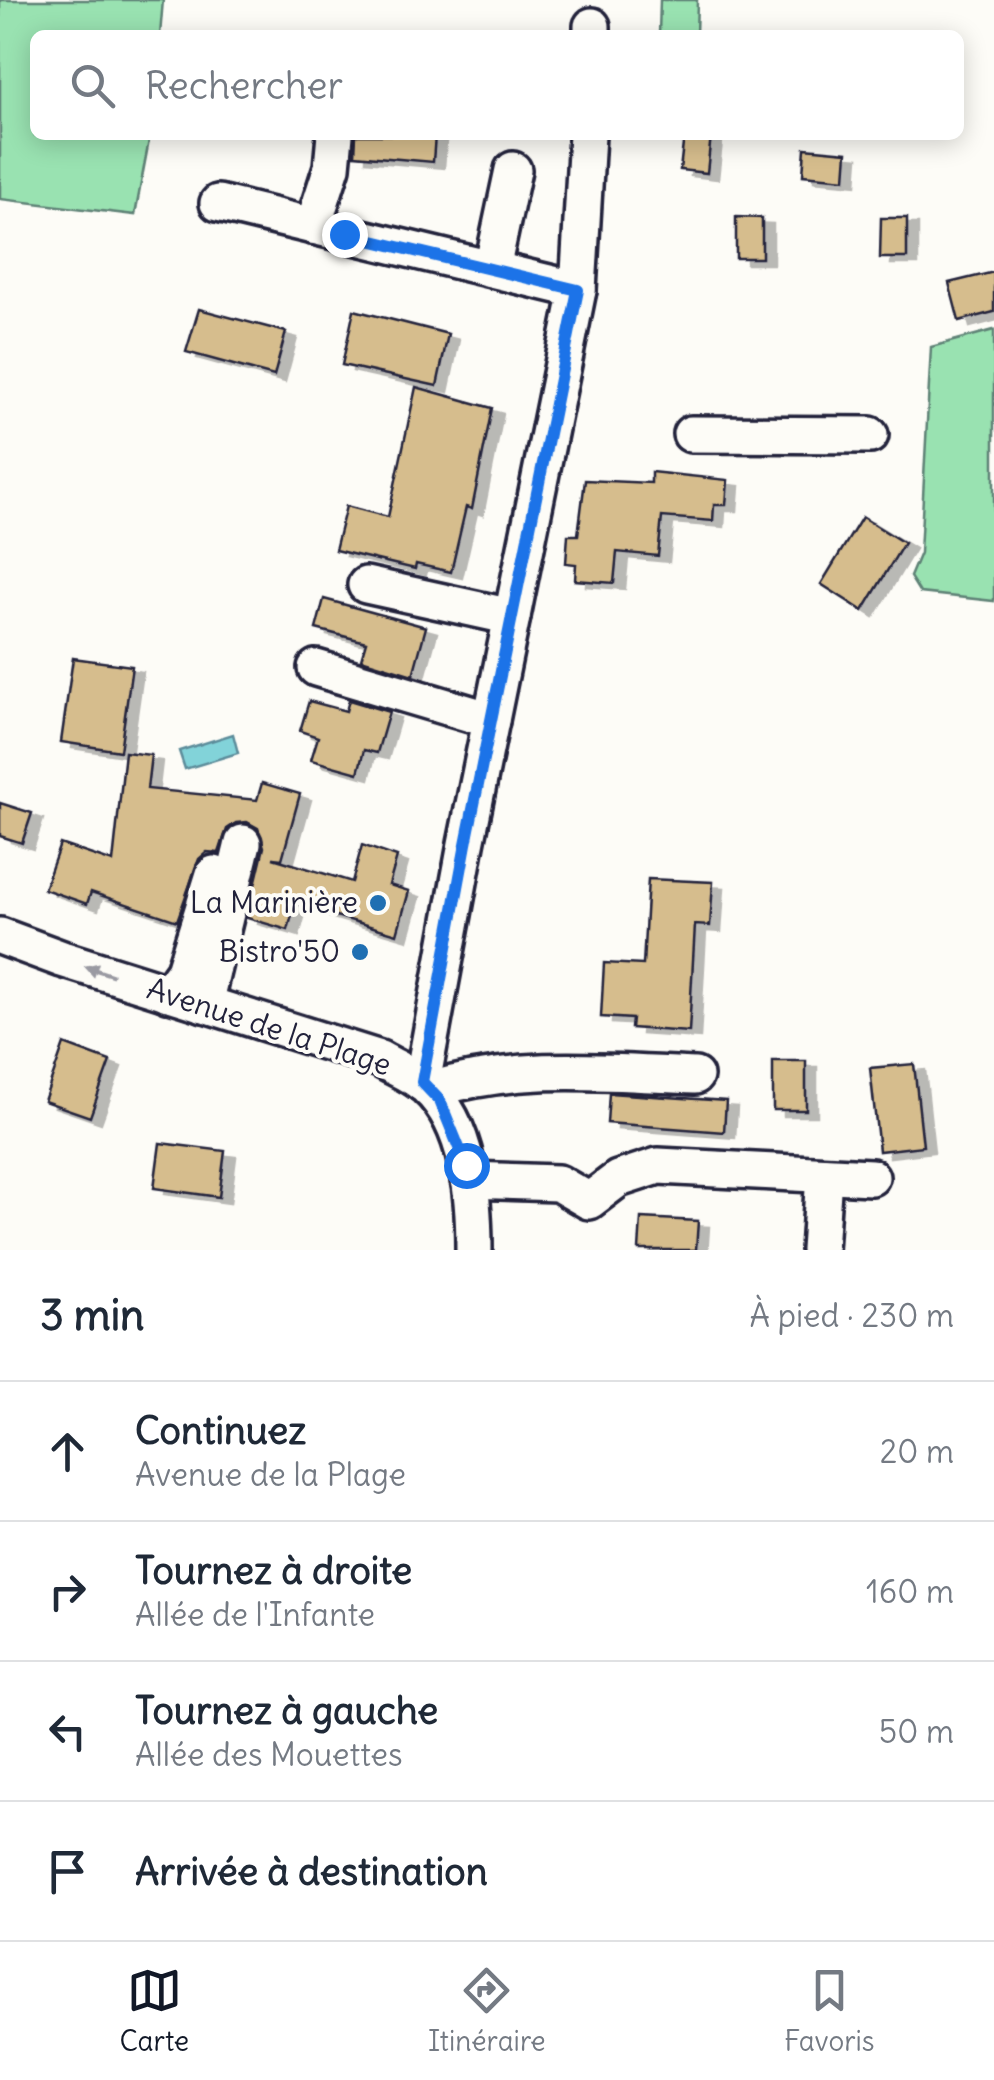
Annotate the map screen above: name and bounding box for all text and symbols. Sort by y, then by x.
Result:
search box [30,30,964,140]
icon: search [65,58,120,113]
text: Rechercher [145,62,343,109]
route end [322,212,368,258]
place label: La Marinière [190,883,358,921]
marker: La Marinière [367,892,389,914]
place label: Bistro'50 [219,932,340,970]
marker: Bistro'50 [349,941,371,963]
one-way arrow [83,963,114,978]
street label: Avenue de la Plage [143,969,396,1083]
route start [444,1143,490,1189]
text: 3 min [40,1289,144,1341]
text: À pied · 230 m [750,1295,954,1336]
text: Continuez [135,1407,306,1454]
icon: ahead [40,1424,95,1479]
text: 20 m [880,1431,954,1472]
text: Avenue de la Plage [135,1454,406,1495]
text: Tournez à droite [135,1547,412,1594]
icon: right [40,1564,95,1619]
text: 160 m [866,1571,954,1612]
text: Allée de l'Infante [135,1594,375,1635]
text: Tournez à gauche [135,1687,438,1734]
icon: left [40,1704,95,1759]
text: 50 m [879,1711,954,1752]
text: Allée des Mouettes [135,1734,403,1775]
icon: arrive [40,1844,95,1899]
text: Arrivée à destination [135,1848,488,1895]
tab: Carte [119,1963,189,2059]
tab: Itinéraire [428,1963,546,2059]
tab: Favoris [784,1963,875,2059]

